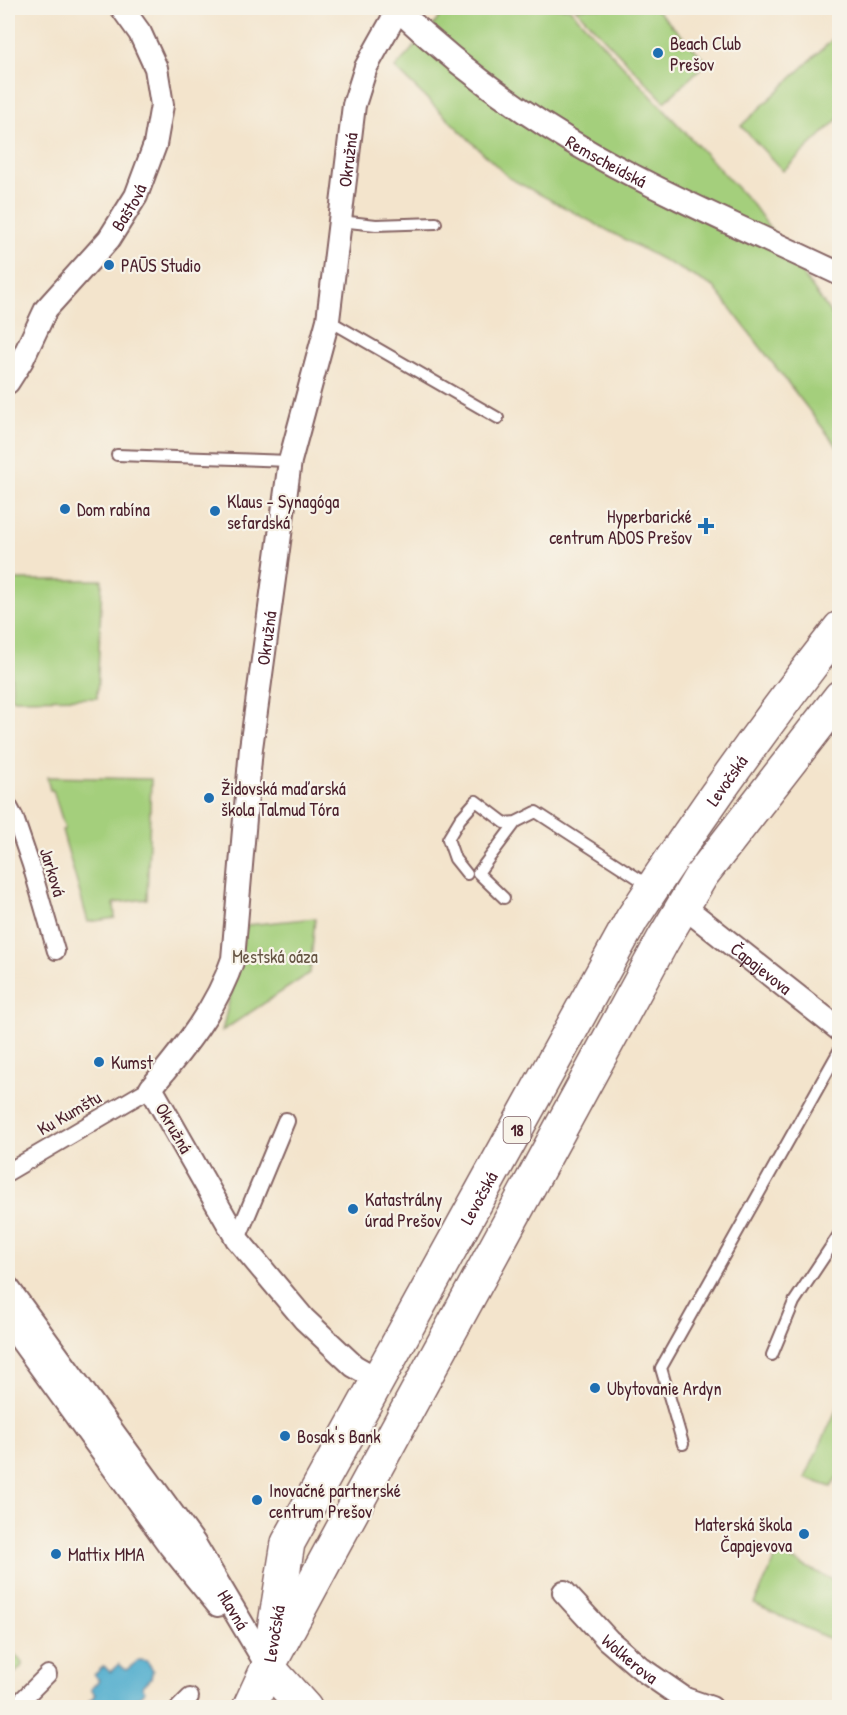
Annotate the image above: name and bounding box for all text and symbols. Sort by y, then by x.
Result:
place label: Beach Club Prešov [670,31,741,77]
marker: Beach Club Prešov [651,46,665,60]
street label: Remscheidská [561,129,651,193]
street label: Okružná [332,131,363,188]
street label: Baštová [105,180,152,236]
place label: PAŪS Studio [121,253,201,278]
marker: PAŪS Studio [102,258,116,272]
place label: Klaus - Synagóga sefardská [227,489,339,535]
place label: Dom rabína [77,497,150,522]
marker: Dom rabína [58,502,72,516]
marker: Klaus - Synagóga sefardská [208,504,222,518]
place label: Hyperbarické centrum ADOS Prešov [549,504,692,550]
marker: Hyperbarické centrum ADOS Prešov [697,517,715,535]
street label: Okružná [250,609,282,667]
street label: Levočská [700,750,753,811]
place label: Židovská maďarská škola Talmud Tóra [221,776,346,822]
marker: Židovská maďarská škola Talmud Tóra [202,791,216,805]
street label: Jarková [34,845,72,899]
street label: Čapajevova [726,936,797,1000]
park label: Mestská oáza [232,944,318,969]
place label: Kumst [111,1050,154,1075]
marker: Kumst [92,1055,106,1069]
street label: Ku Kumštu [32,1085,106,1141]
street label: Okružná [150,1098,198,1158]
road number: 18 [504,1117,530,1143]
street label: Levočská [454,1167,503,1229]
place label: Katastrálny úrad Prešov [365,1187,443,1233]
marker: Katastrálny úrad Prešov [346,1202,360,1216]
place label: Ubytovanie Ardyn [607,1376,722,1401]
marker: Ubytovanie Ardyn [588,1381,602,1395]
place label: Bosak's Bank [297,1424,381,1449]
marker: Bosak's Bank [278,1429,292,1443]
place label: Inovačné partnerské centrum Prešov [269,1478,401,1524]
marker: Inovačné partnerské centrum Prešov [250,1493,264,1507]
place label: Materská škola Čapajevova [695,1512,792,1558]
marker: Materská škola Čapajevova [797,1527,811,1541]
place label: Mattix MMA [68,1542,145,1567]
marker: Mattix MMA [49,1547,63,1561]
street label: Hlavná [212,1585,255,1634]
street label: Levočská [257,1603,290,1663]
street label: Wolkerova [597,1628,663,1689]

